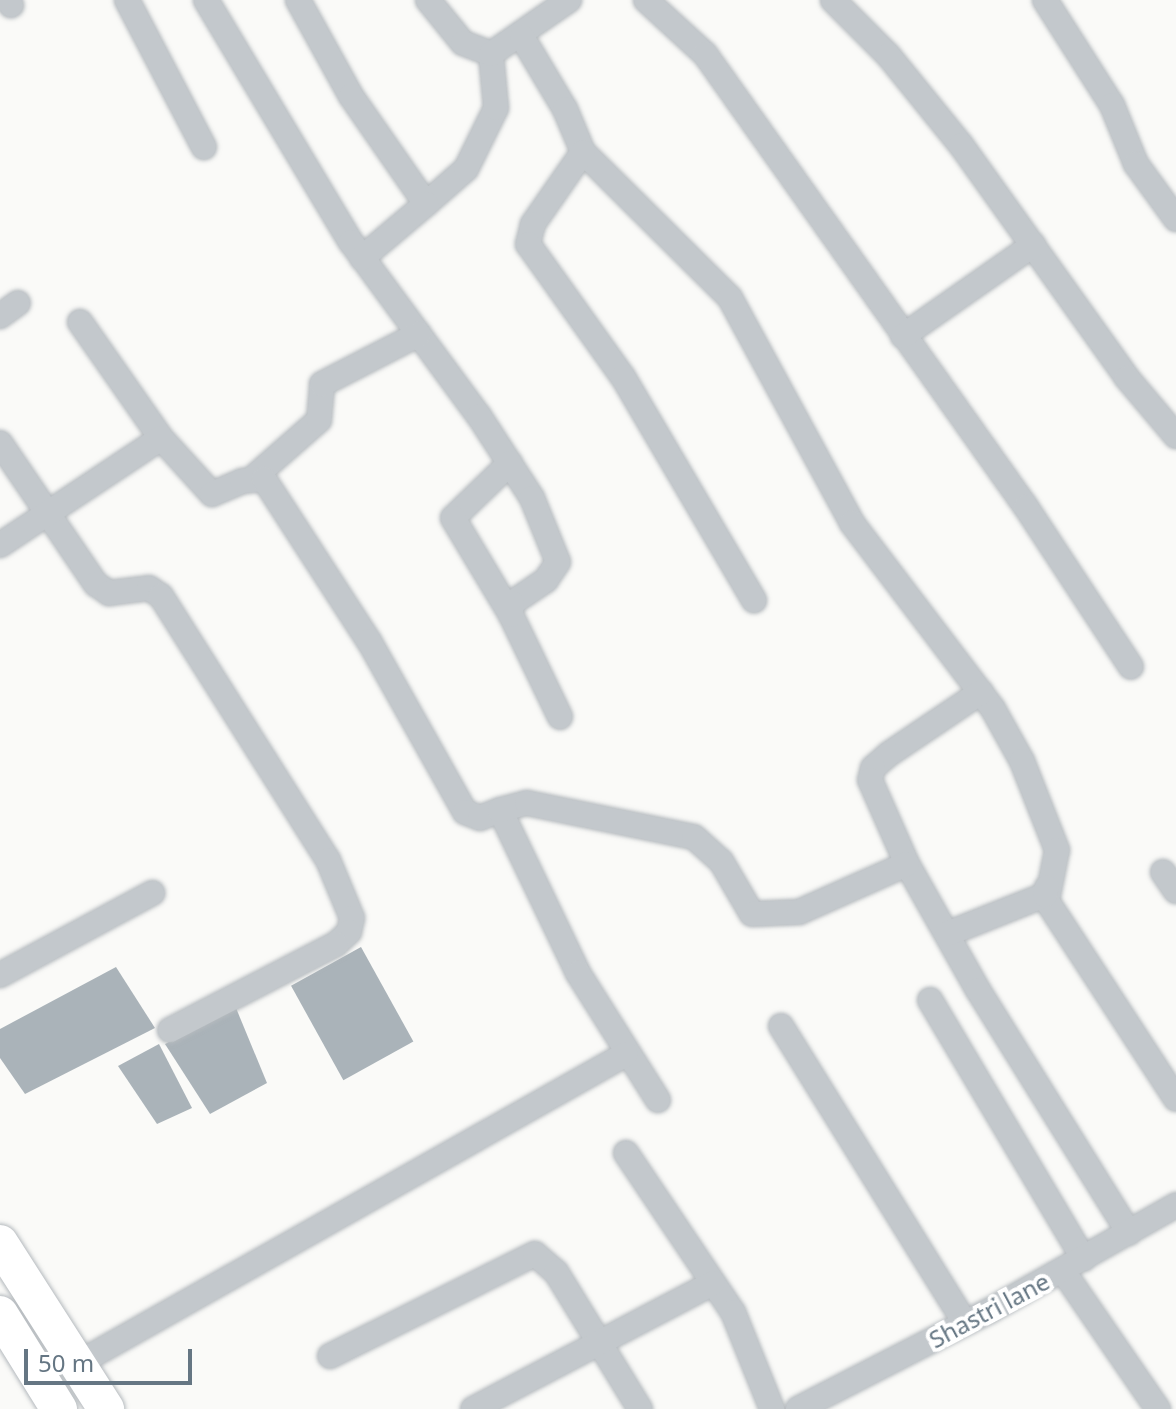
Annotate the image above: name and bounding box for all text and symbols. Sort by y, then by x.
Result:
street label: Shastri lane [924,1266,1054,1354]
scale bar [28,1333,196,1383]
text: 50 m [38,1346,94,1379]

